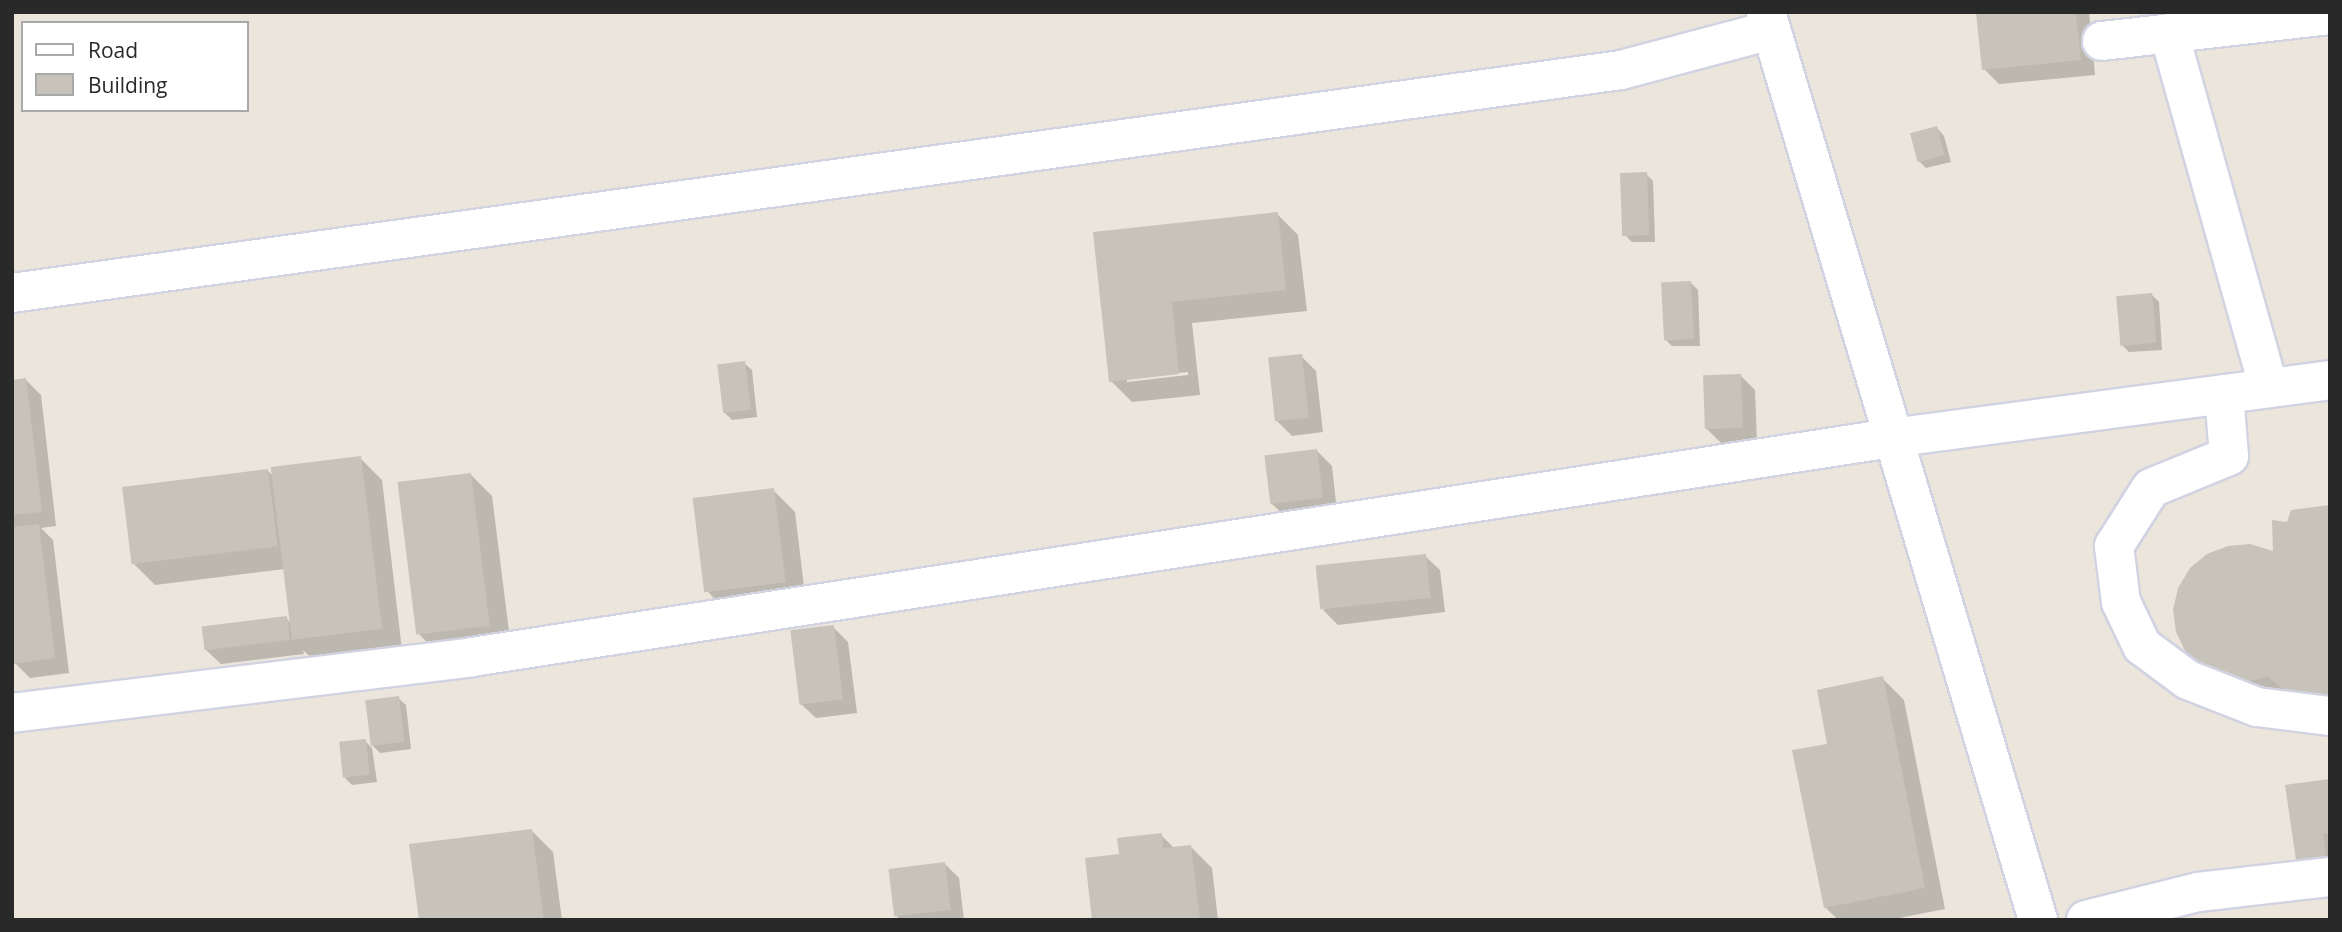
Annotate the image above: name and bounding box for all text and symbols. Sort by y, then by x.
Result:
legend [21,21,248,112]
text: Road [88,36,138,64]
text: Building [88,71,167,99]

